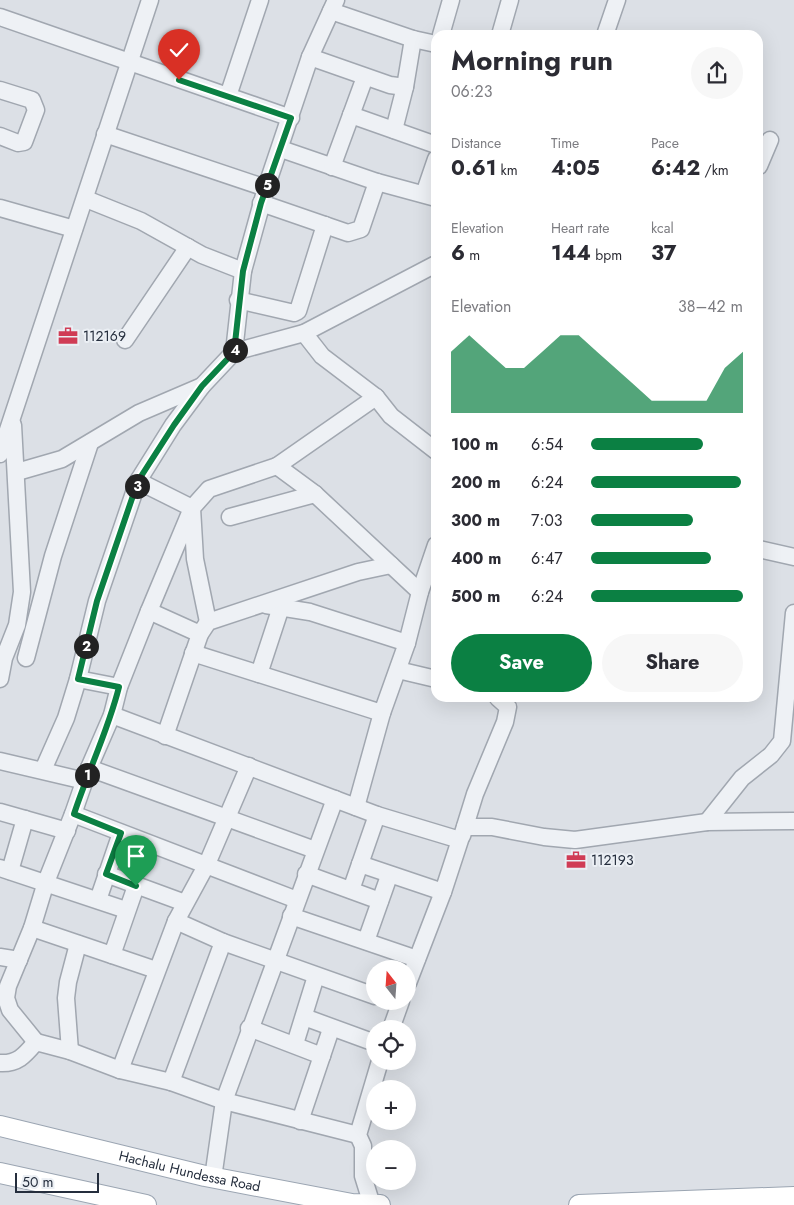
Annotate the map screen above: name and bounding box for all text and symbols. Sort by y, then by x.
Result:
pin [158,29,200,80]
icon: check [165,36,193,64]
text: Morning run [451,40,613,81]
button: share [691,47,743,99]
text: 06:23 [451,80,492,103]
text: Distance [451,133,501,153]
text: Time [551,133,579,153]
text: Pace [651,133,679,153]
text: 0.61 [451,153,496,183]
text: 4:05 [551,153,600,183]
text: 6:42 [651,153,700,183]
text: km [496,160,518,180]
text: /km [700,160,729,180]
pin: 5 [254,172,280,198]
text: 5 [263,175,272,195]
text: Elevation [451,218,504,238]
text: Heart rate [551,218,609,238]
text: kcal [651,218,674,238]
text: 6 [451,238,465,268]
text: 144 [551,238,591,268]
text: 37 [651,238,676,268]
text: m [465,245,480,265]
text: bpm [591,245,622,265]
text: Elevation [451,295,511,318]
text: 38–42 m [678,295,743,318]
office icon: 112169 [57,325,79,347]
place label: 112169 [83,326,126,346]
pin: 4 [222,338,248,362]
text: 4 [231,340,240,360]
text: 100 m [451,433,498,456]
text: 6:54 [531,433,563,456]
text: 200 m [451,471,501,494]
text: 6:24 [531,471,563,494]
pin: 3 [124,474,150,498]
text: 3 [133,476,142,496]
text: 300 m [451,509,500,532]
text: 7:03 [531,509,563,532]
text: 400 m [451,547,501,570]
text: 6:47 [531,547,563,570]
text: 500 m [451,585,500,608]
text: 6:24 [531,585,563,608]
pin: 2 [74,634,98,658]
button: Save [451,634,592,692]
button: Share [602,634,743,692]
text: 2 [82,636,91,656]
pin: 1 [74,762,100,788]
text: 1 [84,765,91,785]
pin [115,835,157,886]
icon: arrive [122,842,150,870]
office icon: 112193 [565,849,587,871]
place label: 112193 [591,850,634,870]
north arrow [366,960,416,1010]
map controls [366,960,416,1190]
button: locate [366,1020,416,1070]
button: + [366,1080,416,1130]
button: − [366,1140,416,1190]
street label: Hachalu Hundessa Road [117,1145,262,1196]
scale bar [15,1170,99,1193]
text: 50 m [22,1172,53,1192]

